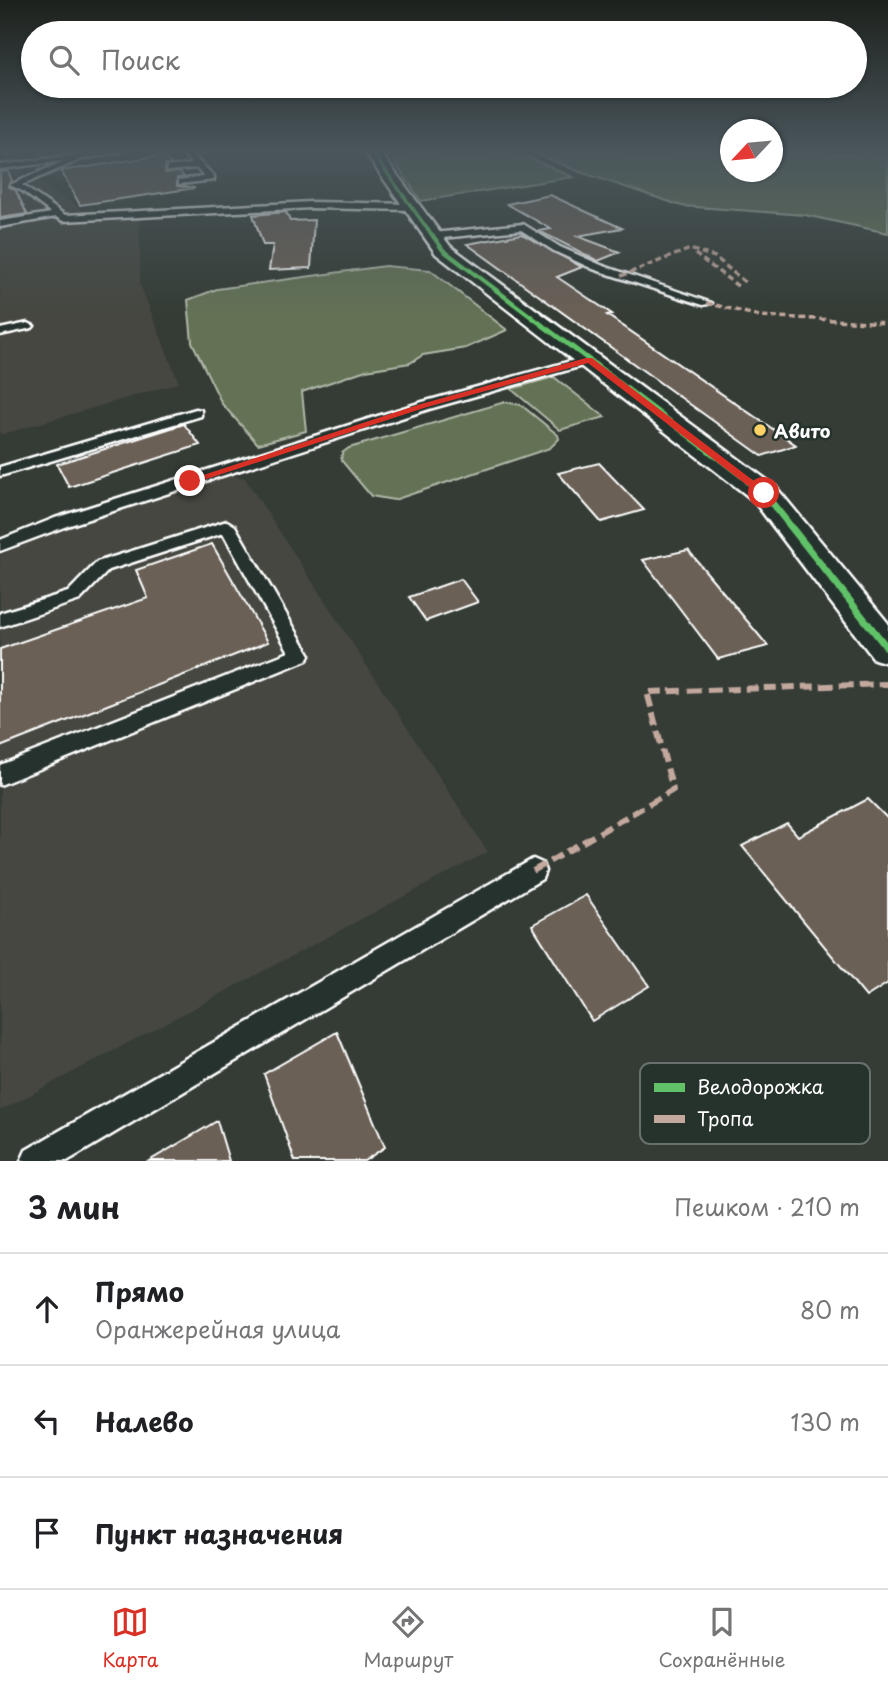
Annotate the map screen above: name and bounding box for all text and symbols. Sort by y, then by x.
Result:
search box [21,21,867,98]
text: Поиск [101,40,180,79]
icon: search [45,41,83,79]
north arrow [720,119,783,182]
place label: Авито [774,417,831,444]
marker: Авито [752,422,768,438]
route end [174,465,205,496]
route start [748,477,779,508]
legend [640,1063,870,1144]
text: Велодорожка [697,1072,824,1100]
text: Тропа [697,1104,754,1132]
text: 3 мин [28,1184,120,1229]
text: Пешком · 210 m [674,1189,860,1224]
text: Прямо [95,1272,184,1311]
icon: ahead [28,1290,66,1328]
text: 80 m [800,1292,860,1327]
text: Оранжерейная улица [95,1311,340,1346]
icon: left [28,1402,66,1440]
text: Налево [95,1402,193,1441]
text: 130 m [790,1404,860,1439]
icon: arrive [28,1514,66,1552]
text: Пункт назначения [95,1514,343,1553]
tab: Карта [103,1603,158,1673]
tab: Маршрут [363,1603,453,1673]
tab: Сохранённые [658,1603,785,1673]

